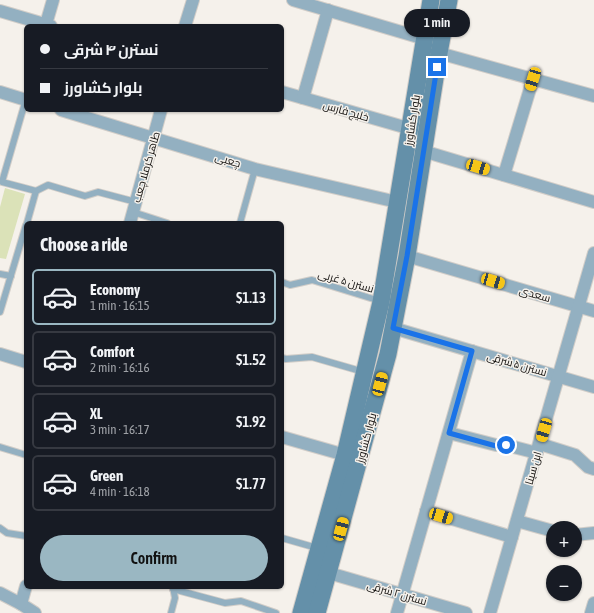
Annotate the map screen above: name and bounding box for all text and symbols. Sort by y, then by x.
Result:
callout: 1 min [404,9,470,37]
text: 1 min [424,15,450,30]
text: نسترن ۴ شرقی [64,41,158,58]
route end [428,58,446,76]
car [524,66,542,92]
text: بلوار کشاورز [64,79,142,96]
street label: بلوار کشاورز [402,94,423,147]
street label: خلیج فارس [321,99,370,125]
street label: طاهر کرملا چعب [130,130,163,204]
street label: چعبی [213,150,242,171]
car [465,158,491,176]
text: Choose a ride [40,234,128,255]
street label: نسترن ۵ غربی [316,267,375,296]
car [480,272,506,290]
icon: car [42,279,78,315]
text: Economy [90,281,140,298]
street label: سعدی [518,284,552,305]
text: $1.13 [236,289,266,306]
text: 1 min · 16:15 [90,298,150,313]
icon: car [42,341,78,377]
text: Comfort [90,343,134,360]
street label: نسترن ۵ شرقی [485,350,548,379]
text: $1.52 [236,351,266,368]
text: 2 min · 16:16 [90,360,150,375]
car [371,371,389,397]
icon: car [42,403,78,439]
text: XL [90,405,103,422]
street label: بلوار کشاورز [353,412,379,466]
text: $1.92 [236,413,266,430]
car [535,417,553,443]
text: 3 min · 16:17 [90,422,150,437]
route start [497,436,515,454]
street label: ابن سینا [523,450,544,486]
icon: car [42,465,78,501]
text: Green [90,467,123,484]
text: $1.77 [236,475,266,492]
text: 4 min · 16:18 [90,484,150,499]
car [428,507,454,525]
car [332,516,350,542]
map controls [546,521,582,601]
button: + [546,521,582,557]
button: Confirm [40,535,268,581]
button: − [546,565,582,601]
street label: نسترن ۲ شرقی [366,579,428,608]

